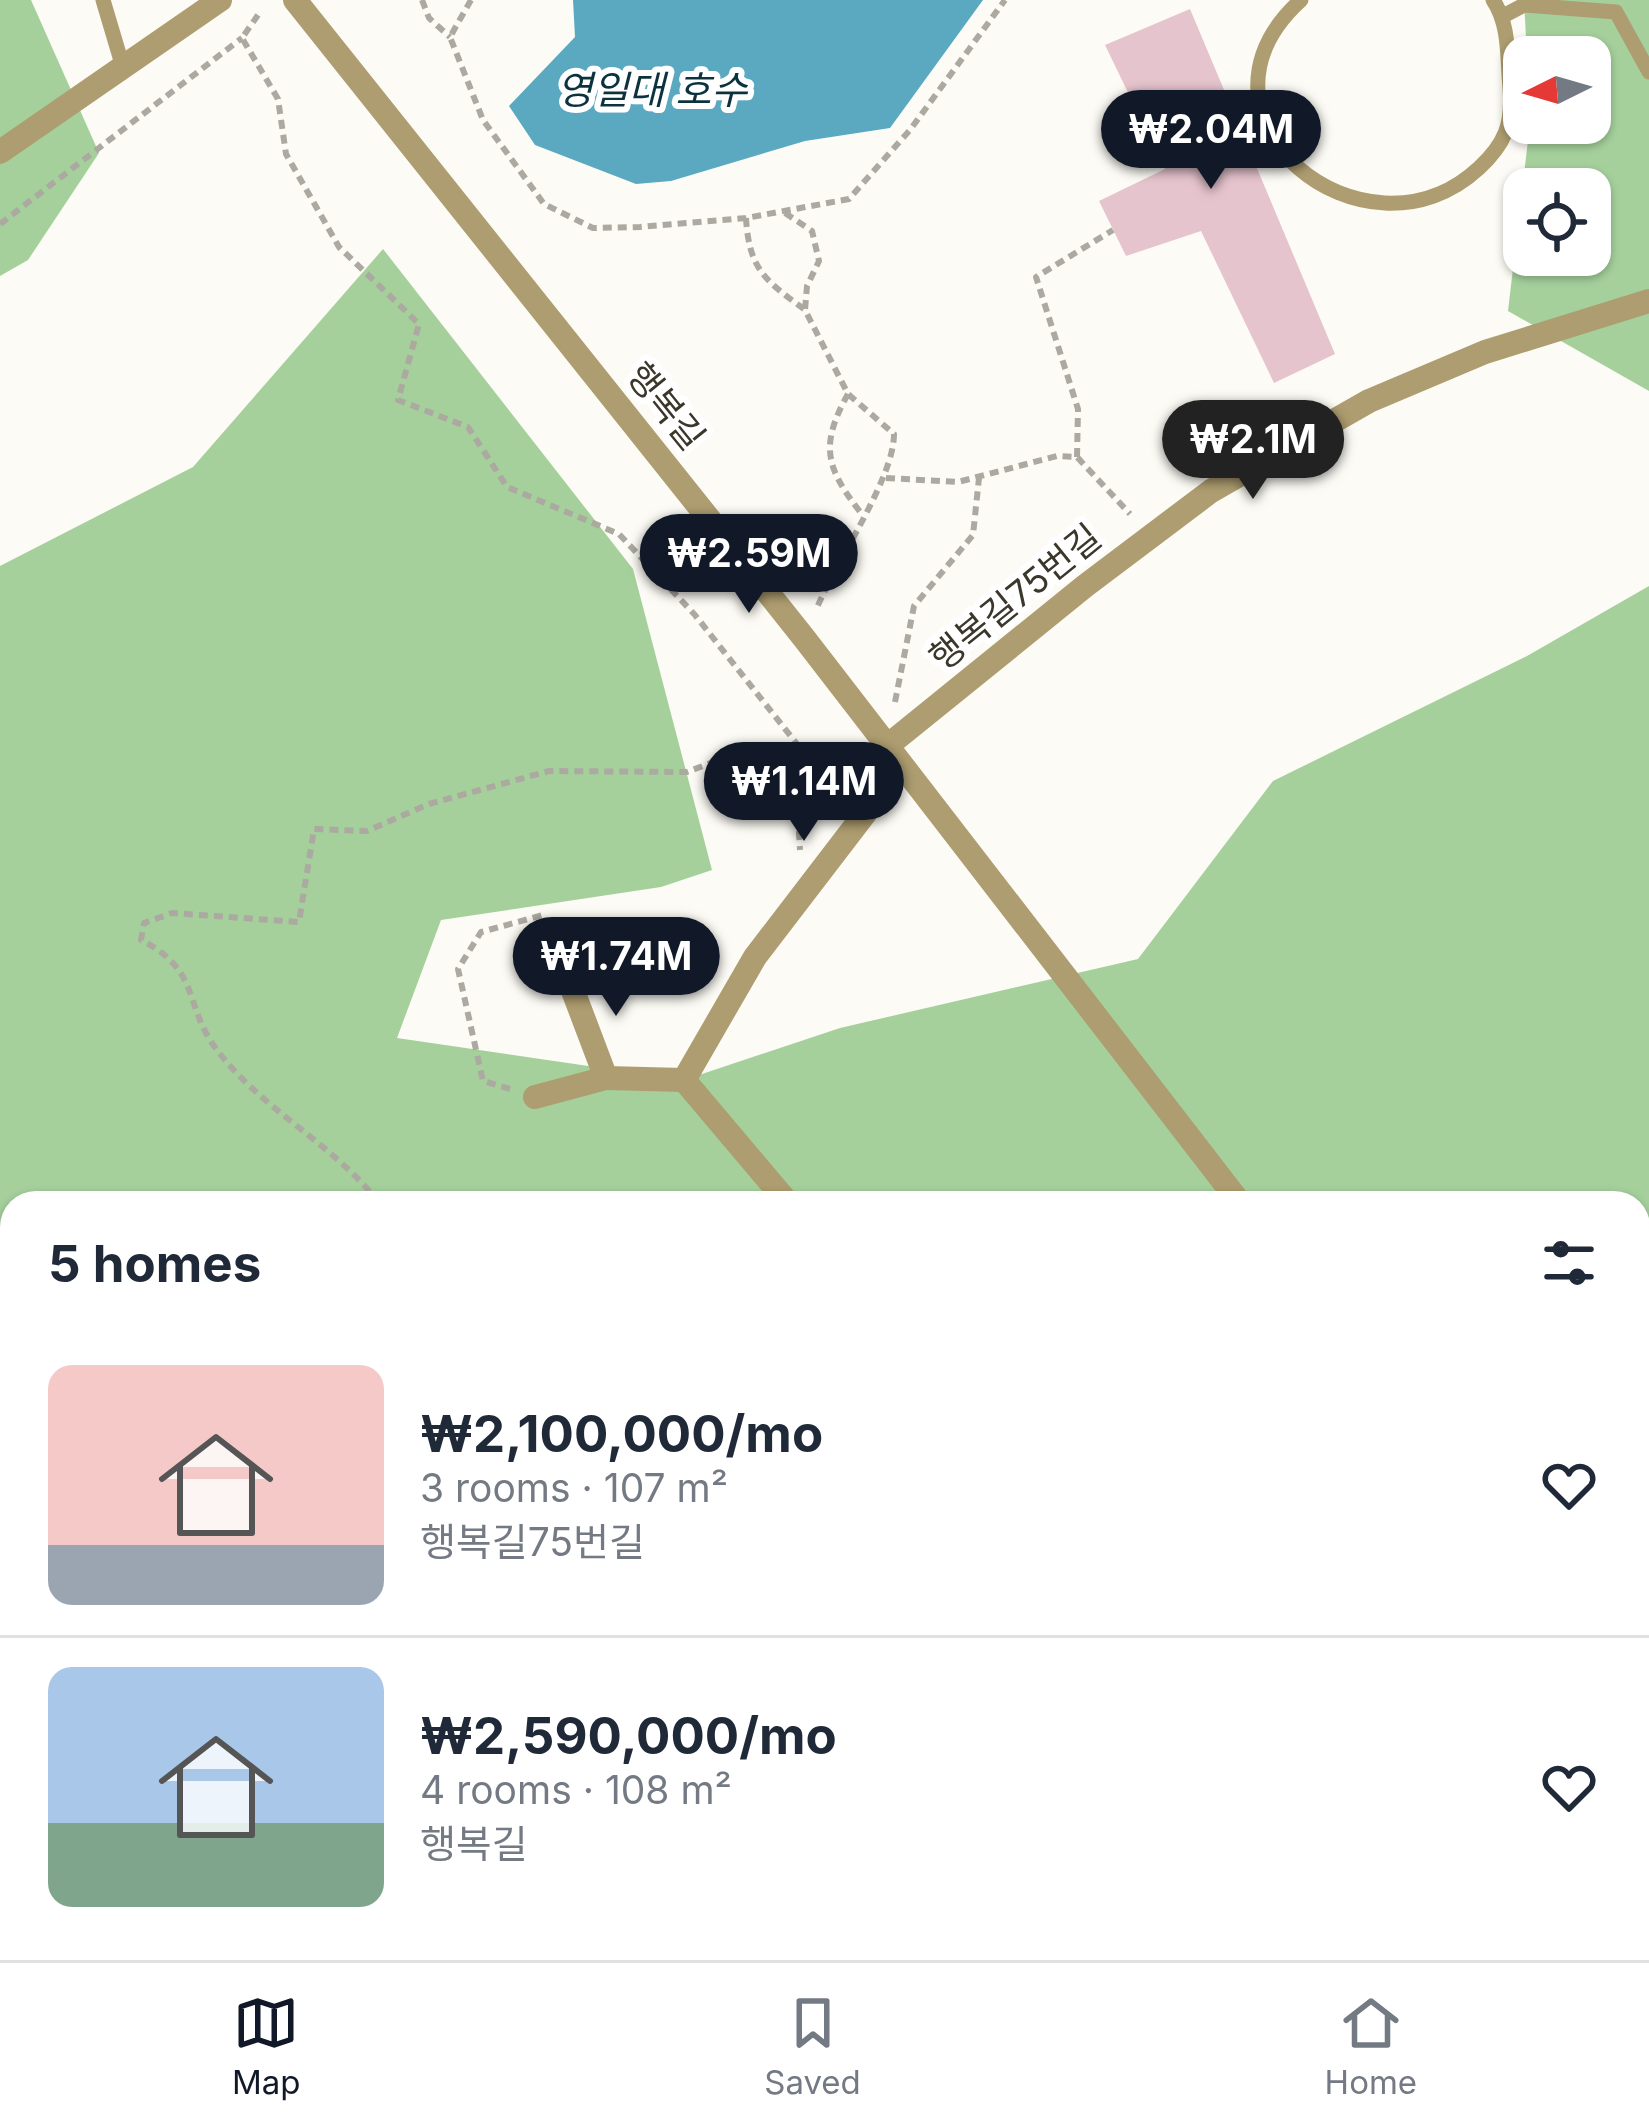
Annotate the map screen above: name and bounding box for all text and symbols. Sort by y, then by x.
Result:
north arrow [1503,36,1611,144]
map controls [1503,36,1611,276]
water label: 영일대 호수 [557,66,748,113]
pin: ₩2.04M [1113,90,1309,192]
text: ₩2.04M [1128,105,1294,152]
button: locate [1503,168,1611,276]
street label: 행복길 [618,354,714,458]
pin: ₩2.1M [1169,400,1337,502]
text: ₩2.1M [1189,415,1317,462]
pin: ₩2.59M [651,514,847,616]
street label: 행복길75번길 [921,515,1109,679]
text: ₩2.59M [667,529,831,576]
pin: ₩1.14M [706,742,902,844]
text: ₩1.14M [731,757,877,804]
pin: ₩1.74M [518,917,714,1019]
text: ₩1.74M [540,932,692,979]
icon: filters [1536,1230,1602,1296]
text: 5 homes [48,1233,261,1294]
text: ₩2,100,000/mo [420,1403,823,1464]
icon: home [144,1413,288,1557]
icon: heart [1536,1452,1602,1518]
text: 3 rooms · 107 m² [420,1464,728,1511]
text: 행복길75번길 [420,1518,645,1565]
text: ₩2,590,000/mo [420,1705,837,1766]
icon: home [144,1715,288,1859]
icon: heart [1536,1754,1602,1820]
text: 4 rooms · 108 m² [420,1766,732,1813]
text: 행복길 [420,1820,528,1867]
tab: Map [232,1990,300,2102]
tab: Saved [764,1990,861,2102]
tab: Home [1325,1990,1417,2102]

